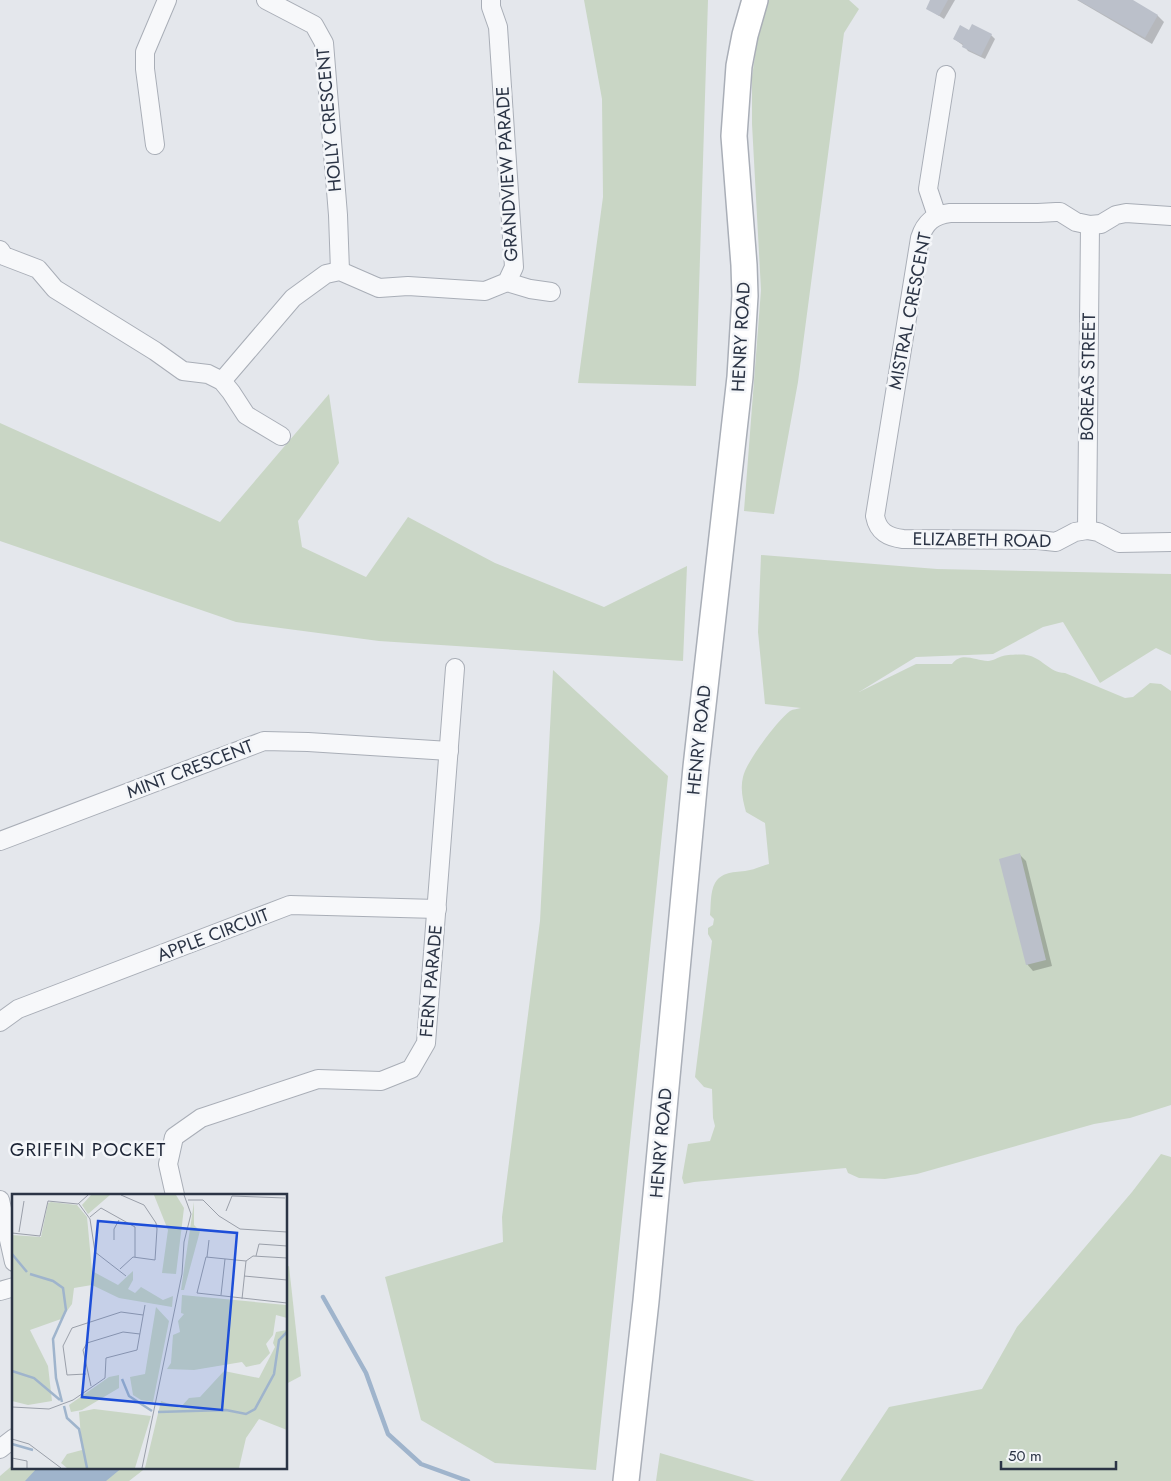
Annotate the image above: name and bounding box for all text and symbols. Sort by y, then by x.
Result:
street label: HOLLY CRESCENT [310,46,348,193]
street label: GRANDVIEW PARADE [489,86,525,262]
street label: MISTRAL CRESCENT [882,230,938,392]
street label: HENRY ROAD [725,281,757,393]
street label: BOREAS STREET [1074,312,1102,441]
street label: ELIZABETH ROAD [912,526,1052,554]
street label: HENRY ROAD [680,684,718,796]
street label: MINT CRESCENT [123,733,258,805]
street label: APPLE CIRCUIT [153,901,273,968]
street label: FERN PARADE [413,924,449,1038]
street label: HENRY ROAD [643,1087,679,1199]
district label: GRIFFIN POCKET [10,1136,166,1163]
inset map [12,1194,288,1468]
scale bar [1001,1438,1116,1470]
text: 50 m [1008,1445,1042,1467]

